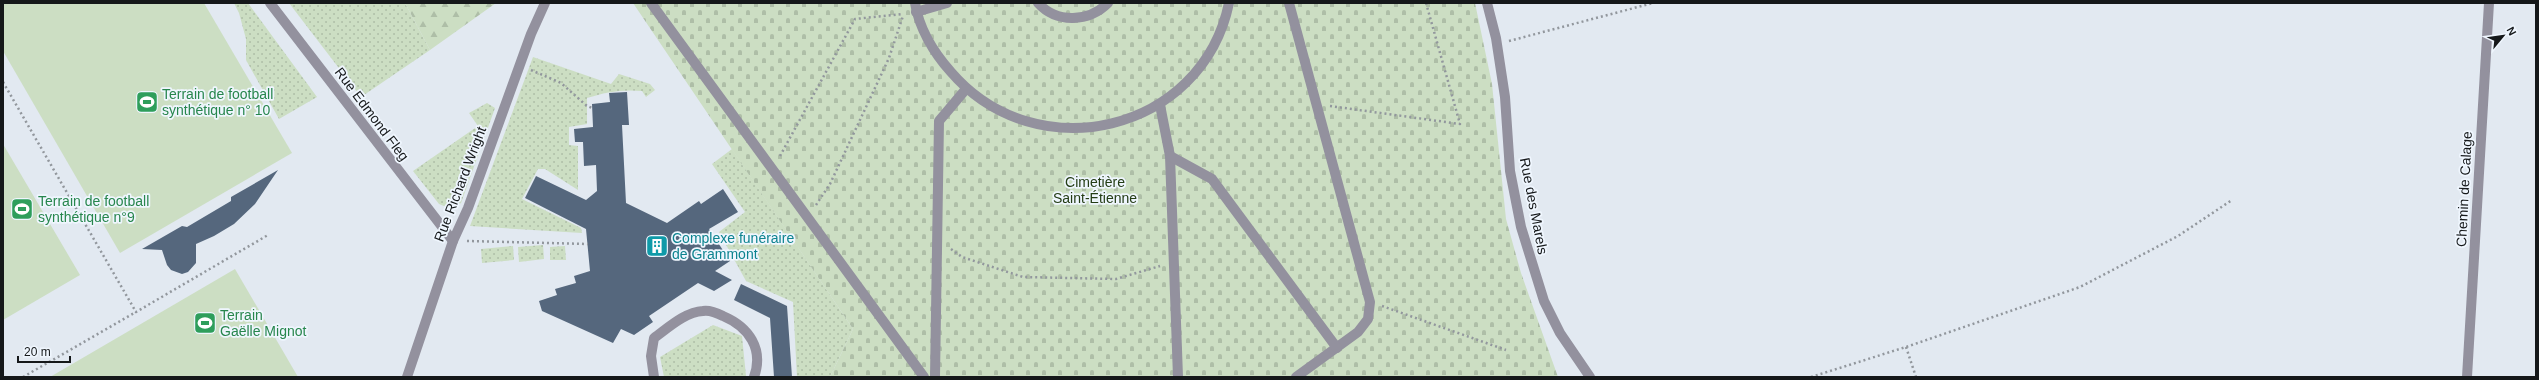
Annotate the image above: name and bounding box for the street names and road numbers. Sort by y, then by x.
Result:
street label: Rue Edmond Fleg [332,64,412,164]
street label: Rue Richard Wright [431,124,489,244]
street label: Chemin de Calage [2453,130,2475,247]
street label: Rue des Marels [1517,156,1551,256]

